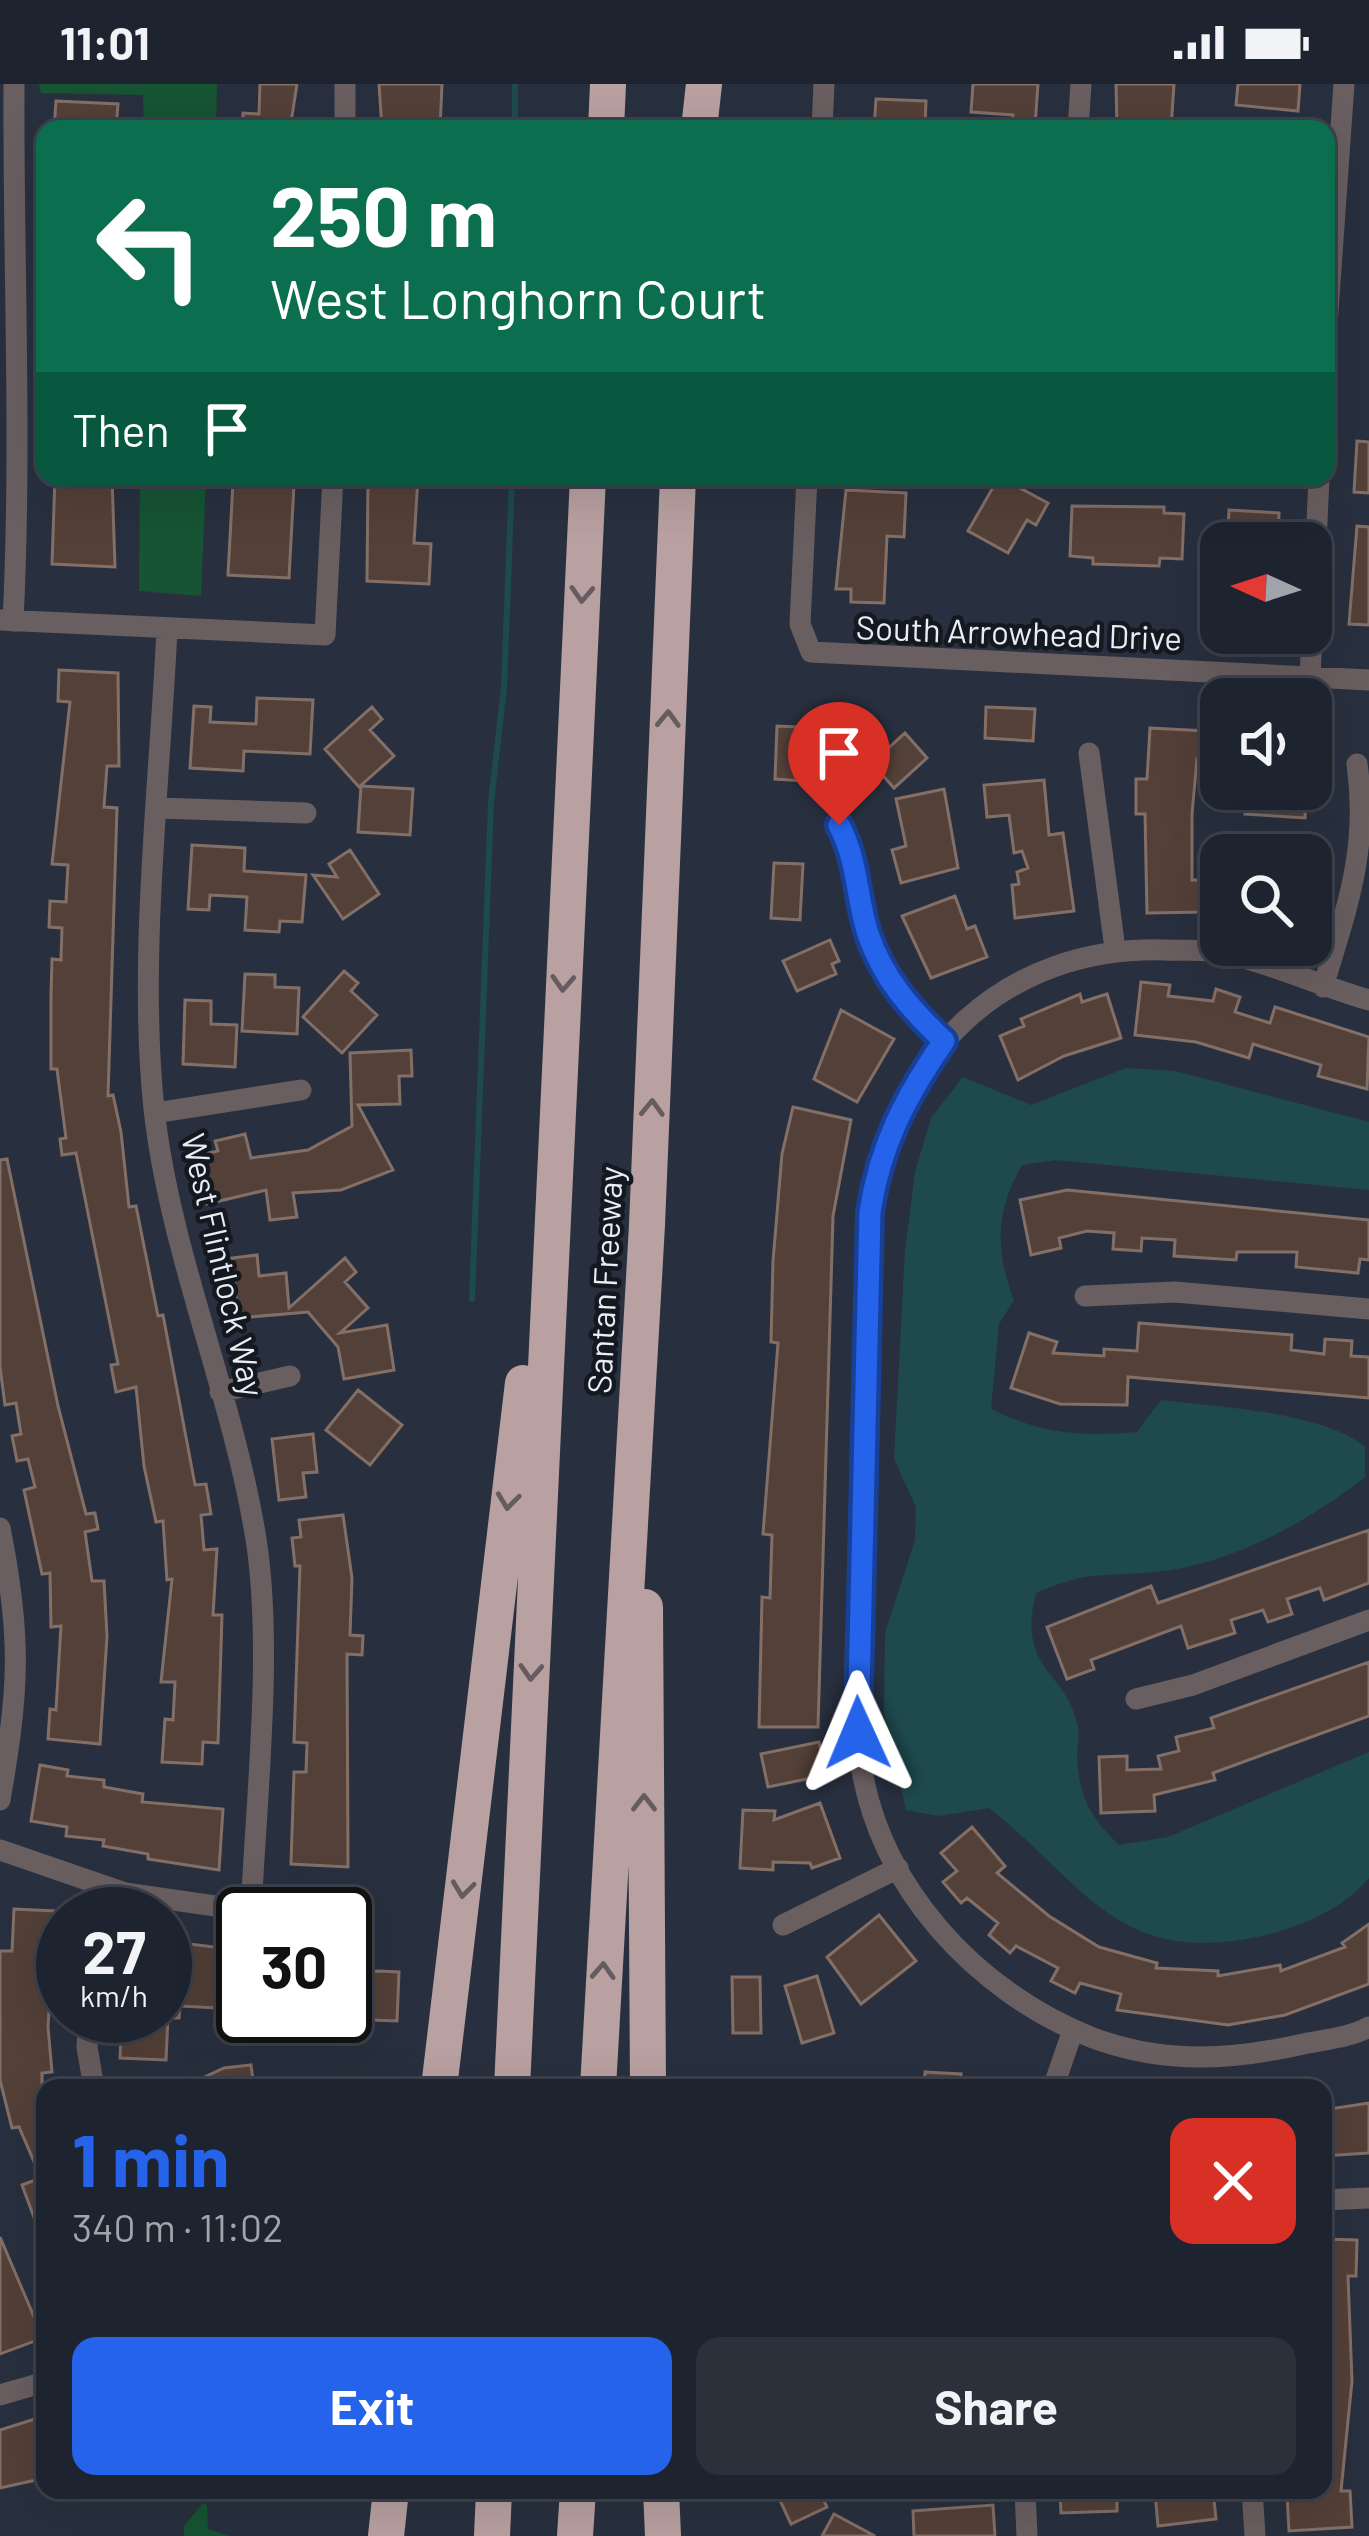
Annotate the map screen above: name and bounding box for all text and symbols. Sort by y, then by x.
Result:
text: 11:01 [60,15,150,69]
text: 250 m [270,163,497,264]
icon: left [72,168,228,324]
text: West Longhorn Court [270,265,766,330]
icon: arrive [194,396,260,462]
text: Then [72,402,170,456]
north arrow [1200,522,1332,654]
map controls [1200,522,1332,966]
one-way arrow [570,585,596,604]
street label: South Arrowhead Drive [855,606,1183,658]
button: sound [1200,678,1332,810]
pin [788,702,890,825]
one-way arrow [655,709,681,728]
icon: arrive [806,720,872,786]
button: search [1200,834,1332,966]
one-way arrow [550,974,576,993]
one-way arrow [639,1098,665,1117]
street label: West Flintlock Way [174,1130,274,1400]
street label: Santan Freeway [578,1165,630,1395]
one-way arrow [496,1491,522,1511]
one-way arrow [518,1663,544,1682]
position arrow [795,1670,921,1796]
one-way arrow [632,1793,658,1812]
one-way arrow [450,1879,476,1898]
speed limit sign: 30 [216,1887,372,2043]
text: 27 [82,1914,146,1986]
one-way arrow [590,1961,616,1980]
text: km/h [80,1977,148,2013]
text: 1 min [72,2115,230,2201]
button: close [1170,2118,1296,2244]
text: 340 m · 11:02 [72,2203,283,2250]
button: Exit [72,2337,672,2475]
button: Share [696,2337,1296,2475]

